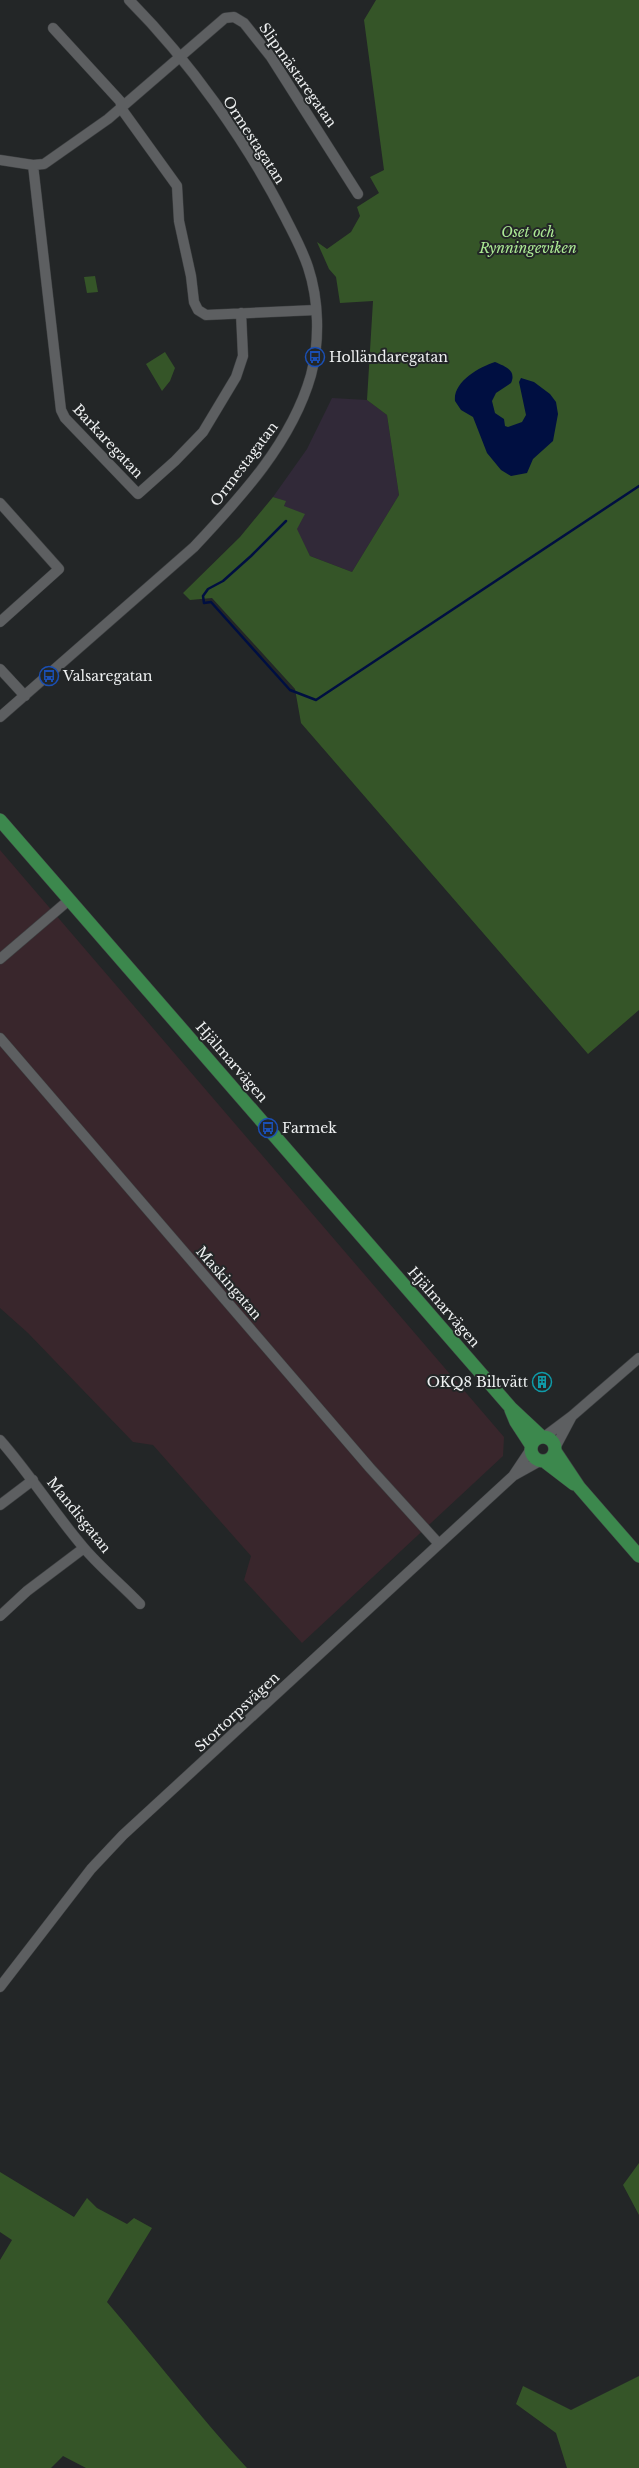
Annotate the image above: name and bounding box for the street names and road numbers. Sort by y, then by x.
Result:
street label: Slipmästaregatan [255,19,341,131]
street label: Ormestagatan [219,93,289,188]
street label: Barkaregatan [69,400,147,482]
street label: Ormestagatan [206,418,282,510]
street label: Hjälmarvägen [192,1018,272,1106]
street label: Maskingatan [192,1243,266,1324]
street label: Hjälmarvägen [404,1263,484,1351]
street label: Mandisgatan [43,1474,115,1557]
street label: Stortorpsvägen [191,1668,283,1756]

